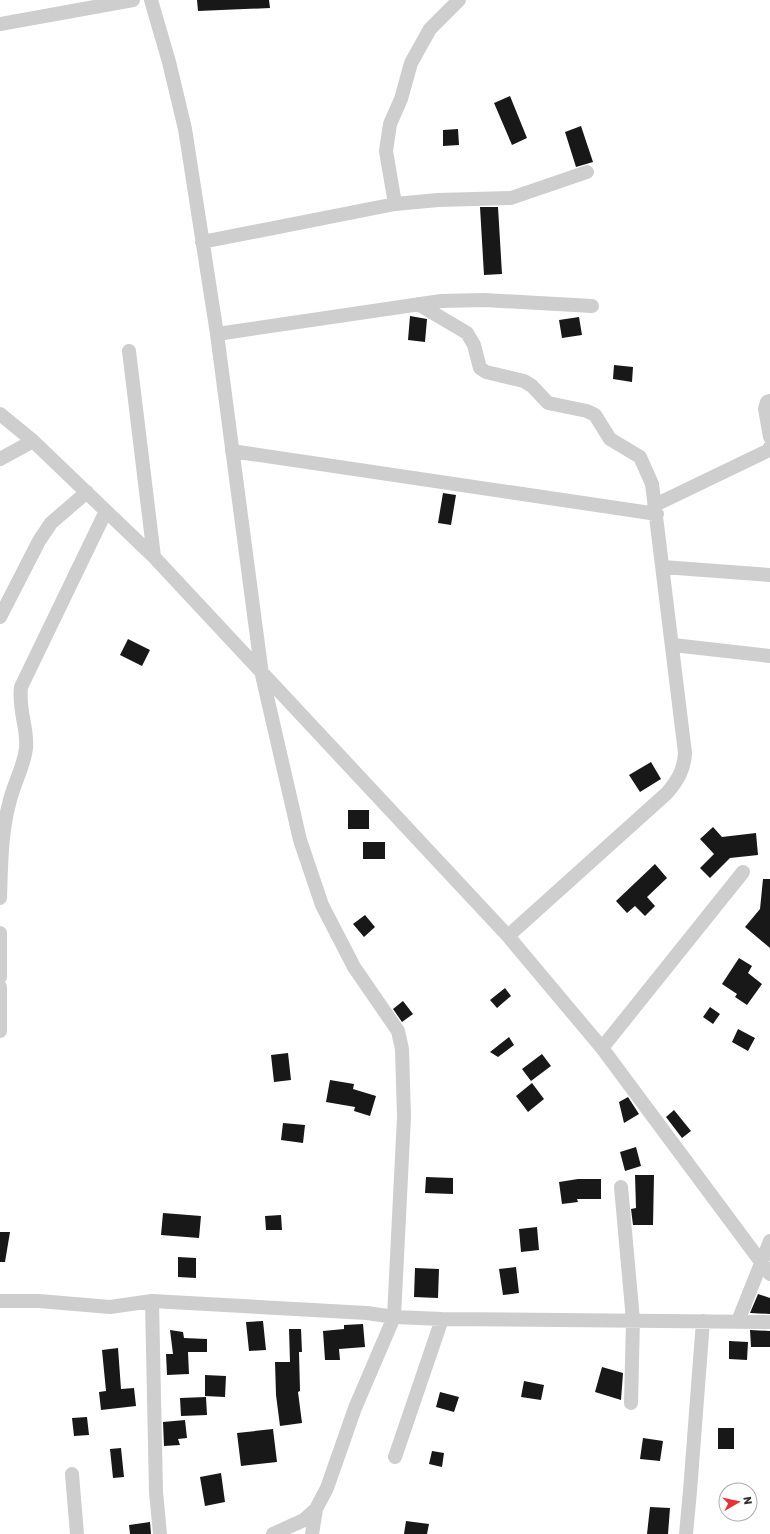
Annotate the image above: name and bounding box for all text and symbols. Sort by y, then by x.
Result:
north arrow [718,1482,758,1522]
text: N [740,1496,754,1506]

